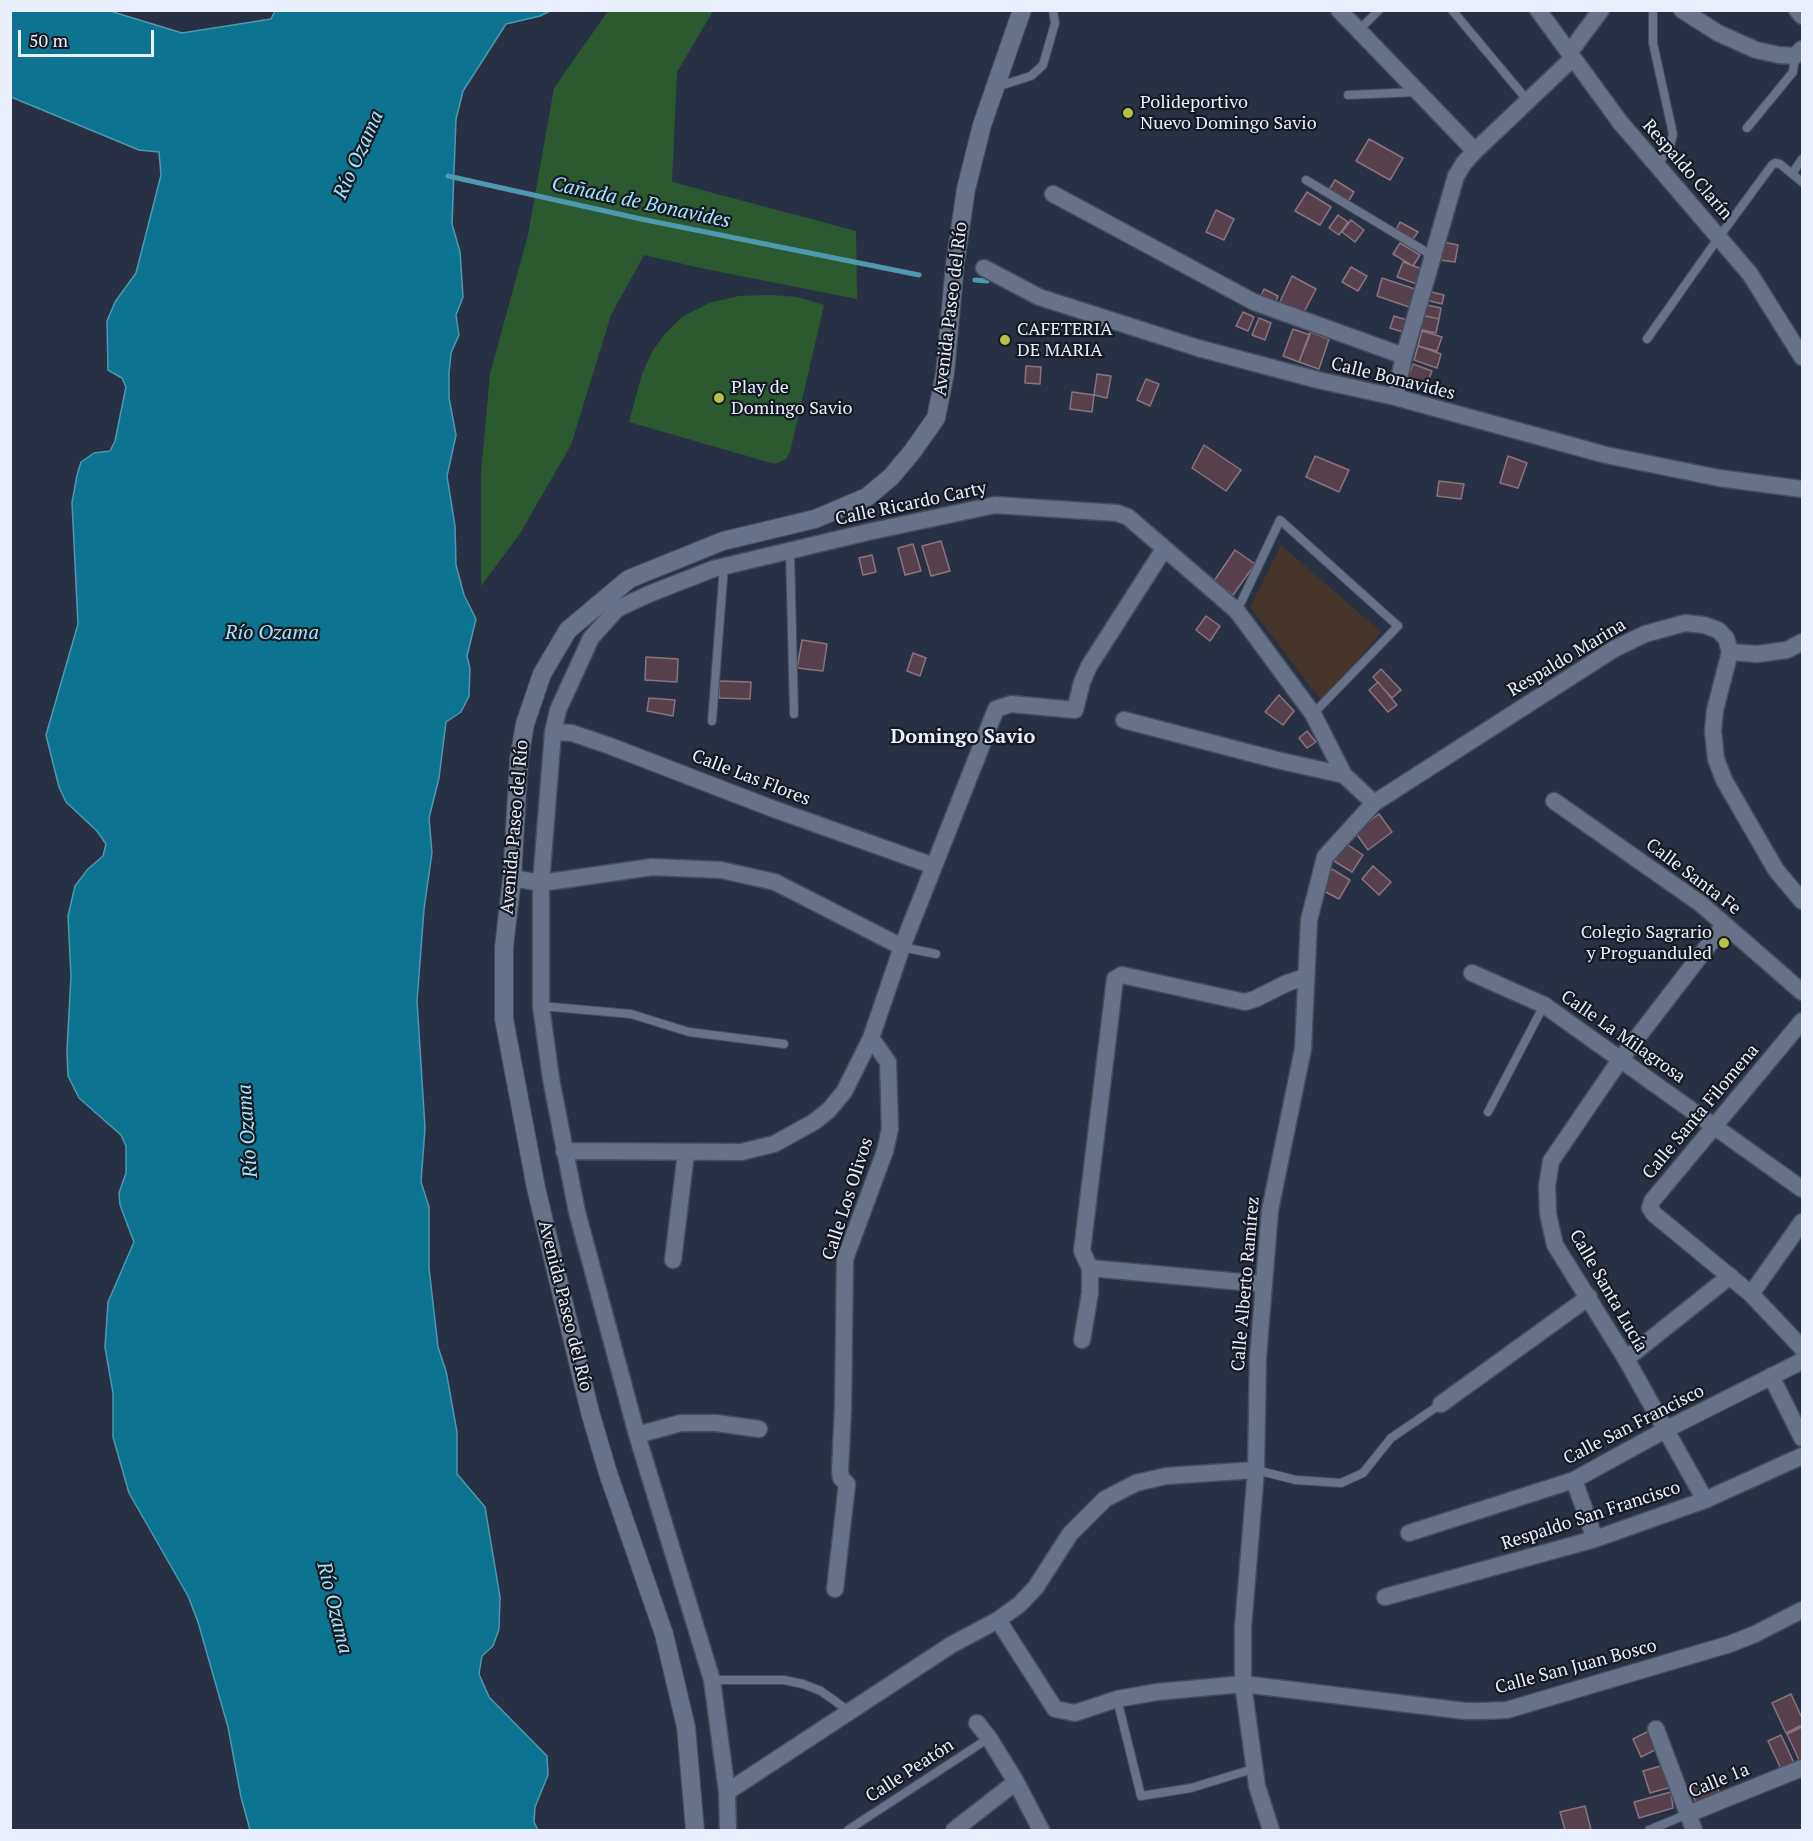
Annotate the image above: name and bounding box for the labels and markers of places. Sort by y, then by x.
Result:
place label: Polideportivo Nuevo Domingo Savio [1140,92,1317,134]
marker: Polideportivo Nuevo Domingo Savio [1121,106,1135,120]
place label: CAFETERIA DE MARIA [1017,319,1112,362]
marker: CAFETERIA DE MARIA [998,333,1012,347]
place label: Play de Domingo Savio [731,377,852,420]
marker: Play de Domingo Savio [712,391,726,405]
place label: Colegio Sagrario y Proguanduled [1581,922,1712,964]
marker: Colegio Sagrario y Proguanduled [1717,936,1731,950]

